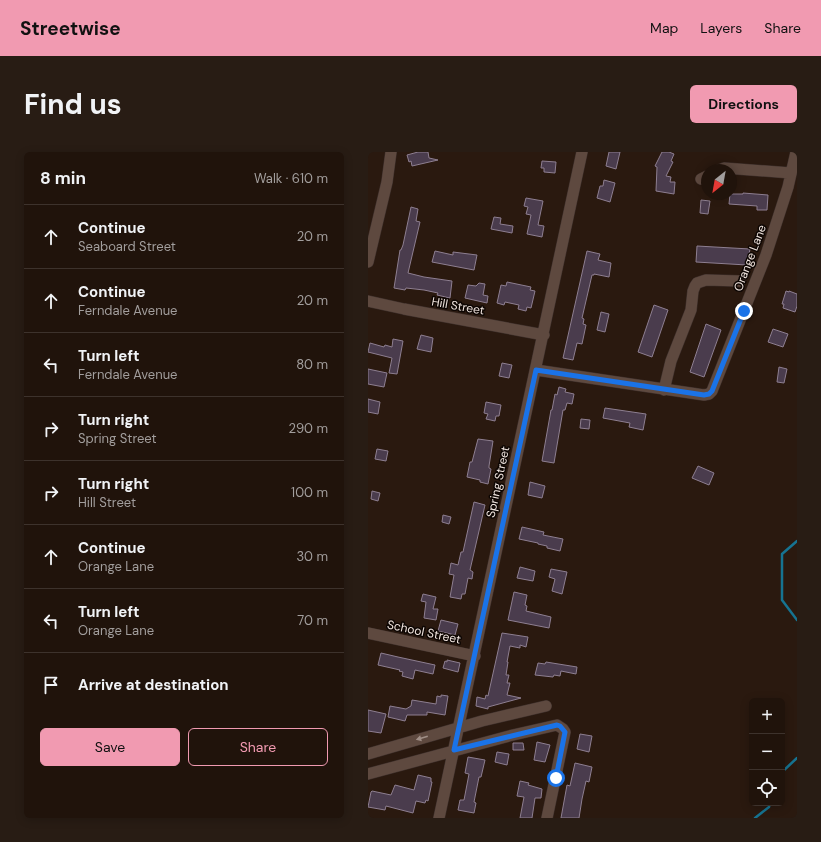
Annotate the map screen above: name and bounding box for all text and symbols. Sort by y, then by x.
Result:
text: Streetwise [20,16,121,41]
text: Map [650,19,678,37]
text: Layers [700,19,742,37]
text: Share [764,19,801,37]
button: Directions [690,85,797,123]
text: Find us [24,86,122,123]
north arrow [701,164,737,200]
text: 8 min [40,167,86,189]
text: Walk · 610 m [254,170,328,187]
text: Continue [78,218,146,238]
street label: Orange Lane [730,222,770,294]
icon: ahead [40,226,62,248]
text: 20 m [297,228,328,245]
text: Seaboard Street [78,238,176,255]
text: Continue [78,282,146,302]
icon: ahead [40,290,62,312]
text: 20 m [297,292,328,309]
street label: Hill Street [430,293,486,319]
text: Ferndale Avenue [78,302,177,319]
route end [735,302,753,320]
text: Turn left [78,346,139,366]
icon: left [40,354,62,376]
text: 80 m [296,356,328,373]
text: Ferndale Avenue [78,366,177,383]
text: Turn right [78,410,149,430]
icon: right [40,418,62,440]
text: 290 m [289,420,328,437]
text: Spring Street [78,430,157,447]
street label: Spring Street [483,445,513,519]
text: Turn right [78,474,149,494]
icon: right [40,482,62,504]
text: 100 m [291,484,328,501]
text: Hill Street [78,494,136,511]
text: Continue [78,538,146,558]
icon: ahead [40,546,62,568]
text: 30 m [296,548,328,565]
text: Orange Lane [78,558,154,575]
text: Turn left [78,602,139,622]
icon: left [40,610,62,632]
text: 70 m [297,612,328,629]
street label: School Street [386,616,463,648]
text: Orange Lane [78,622,154,639]
icon: arrive [40,674,62,696]
text: Arrive at destination [78,675,229,695]
map controls [749,698,785,806]
button: + [749,698,785,734]
button: Save [40,728,180,766]
button: Share [188,728,328,766]
button: − [749,734,785,770]
one-way arrow [416,735,428,741]
route start [547,769,565,787]
button: locate [749,770,785,806]

